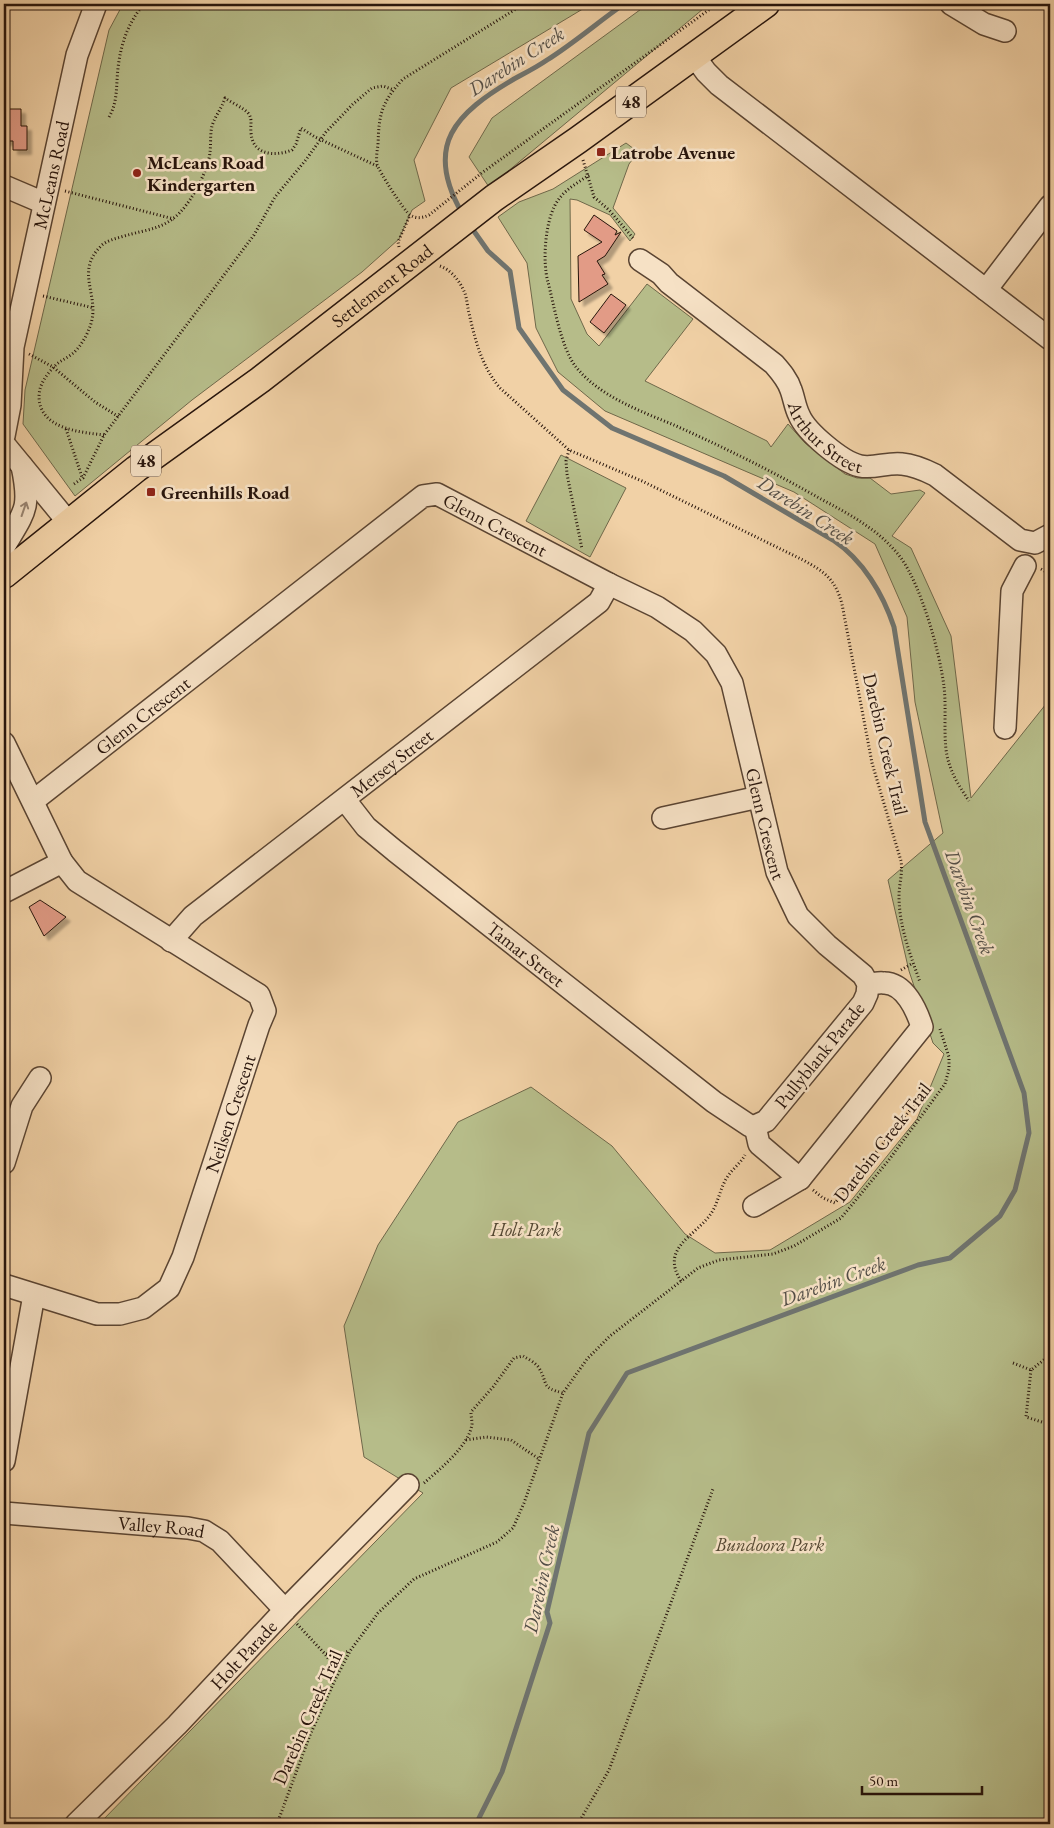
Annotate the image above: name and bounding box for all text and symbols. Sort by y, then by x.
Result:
water label: Darebin Creek [462,20,569,102]
road number: 48 [616,86,646,118]
street label: McLeans Road [27,118,75,231]
place label: Latrobe Avenue [611,140,735,165]
marker: Latrobe Avenue [595,146,607,158]
place label: McLeans Road Kindergarten [147,150,265,197]
marker: McLeans Road Kindergarten [131,167,143,179]
street label: Settlement Road [326,238,438,333]
street label: Arthur Street [782,397,865,479]
road number: 48 [131,446,161,476]
water label: Darebin Creek [752,469,859,551]
place label: Greenhills Road [161,480,290,505]
marker: Greenhills Road [145,486,157,498]
street label: Glenn Crescent [439,487,551,562]
one-way arrow [20,502,29,517]
street label: Glenn Crescent [90,671,195,761]
street label: Darebin Creek Trail [857,671,914,818]
street label: Mersey Street [345,723,438,803]
street label: Glenn Crescent [740,765,791,884]
water label: Darebin Creek [939,845,1001,958]
street label: Tamar Street [482,916,570,993]
street label: Pullyblank Parade [769,997,870,1114]
street label: Neilsen Crescent [199,1051,262,1176]
street label: Darebin Creek Trail [828,1077,937,1207]
park label: Holt Park [490,1217,562,1242]
water label: Darebin Creek [776,1250,889,1312]
street label: Valley Road [117,1510,207,1544]
water label: Darebin Creek [517,1523,565,1636]
park label: Bundoora Park [715,1532,825,1557]
street label: Holt Parade [205,1615,282,1695]
street label: Darebin Creek Trail [267,1645,349,1789]
scale bar [862,1763,982,1795]
text: 50 m [869,1771,898,1790]

